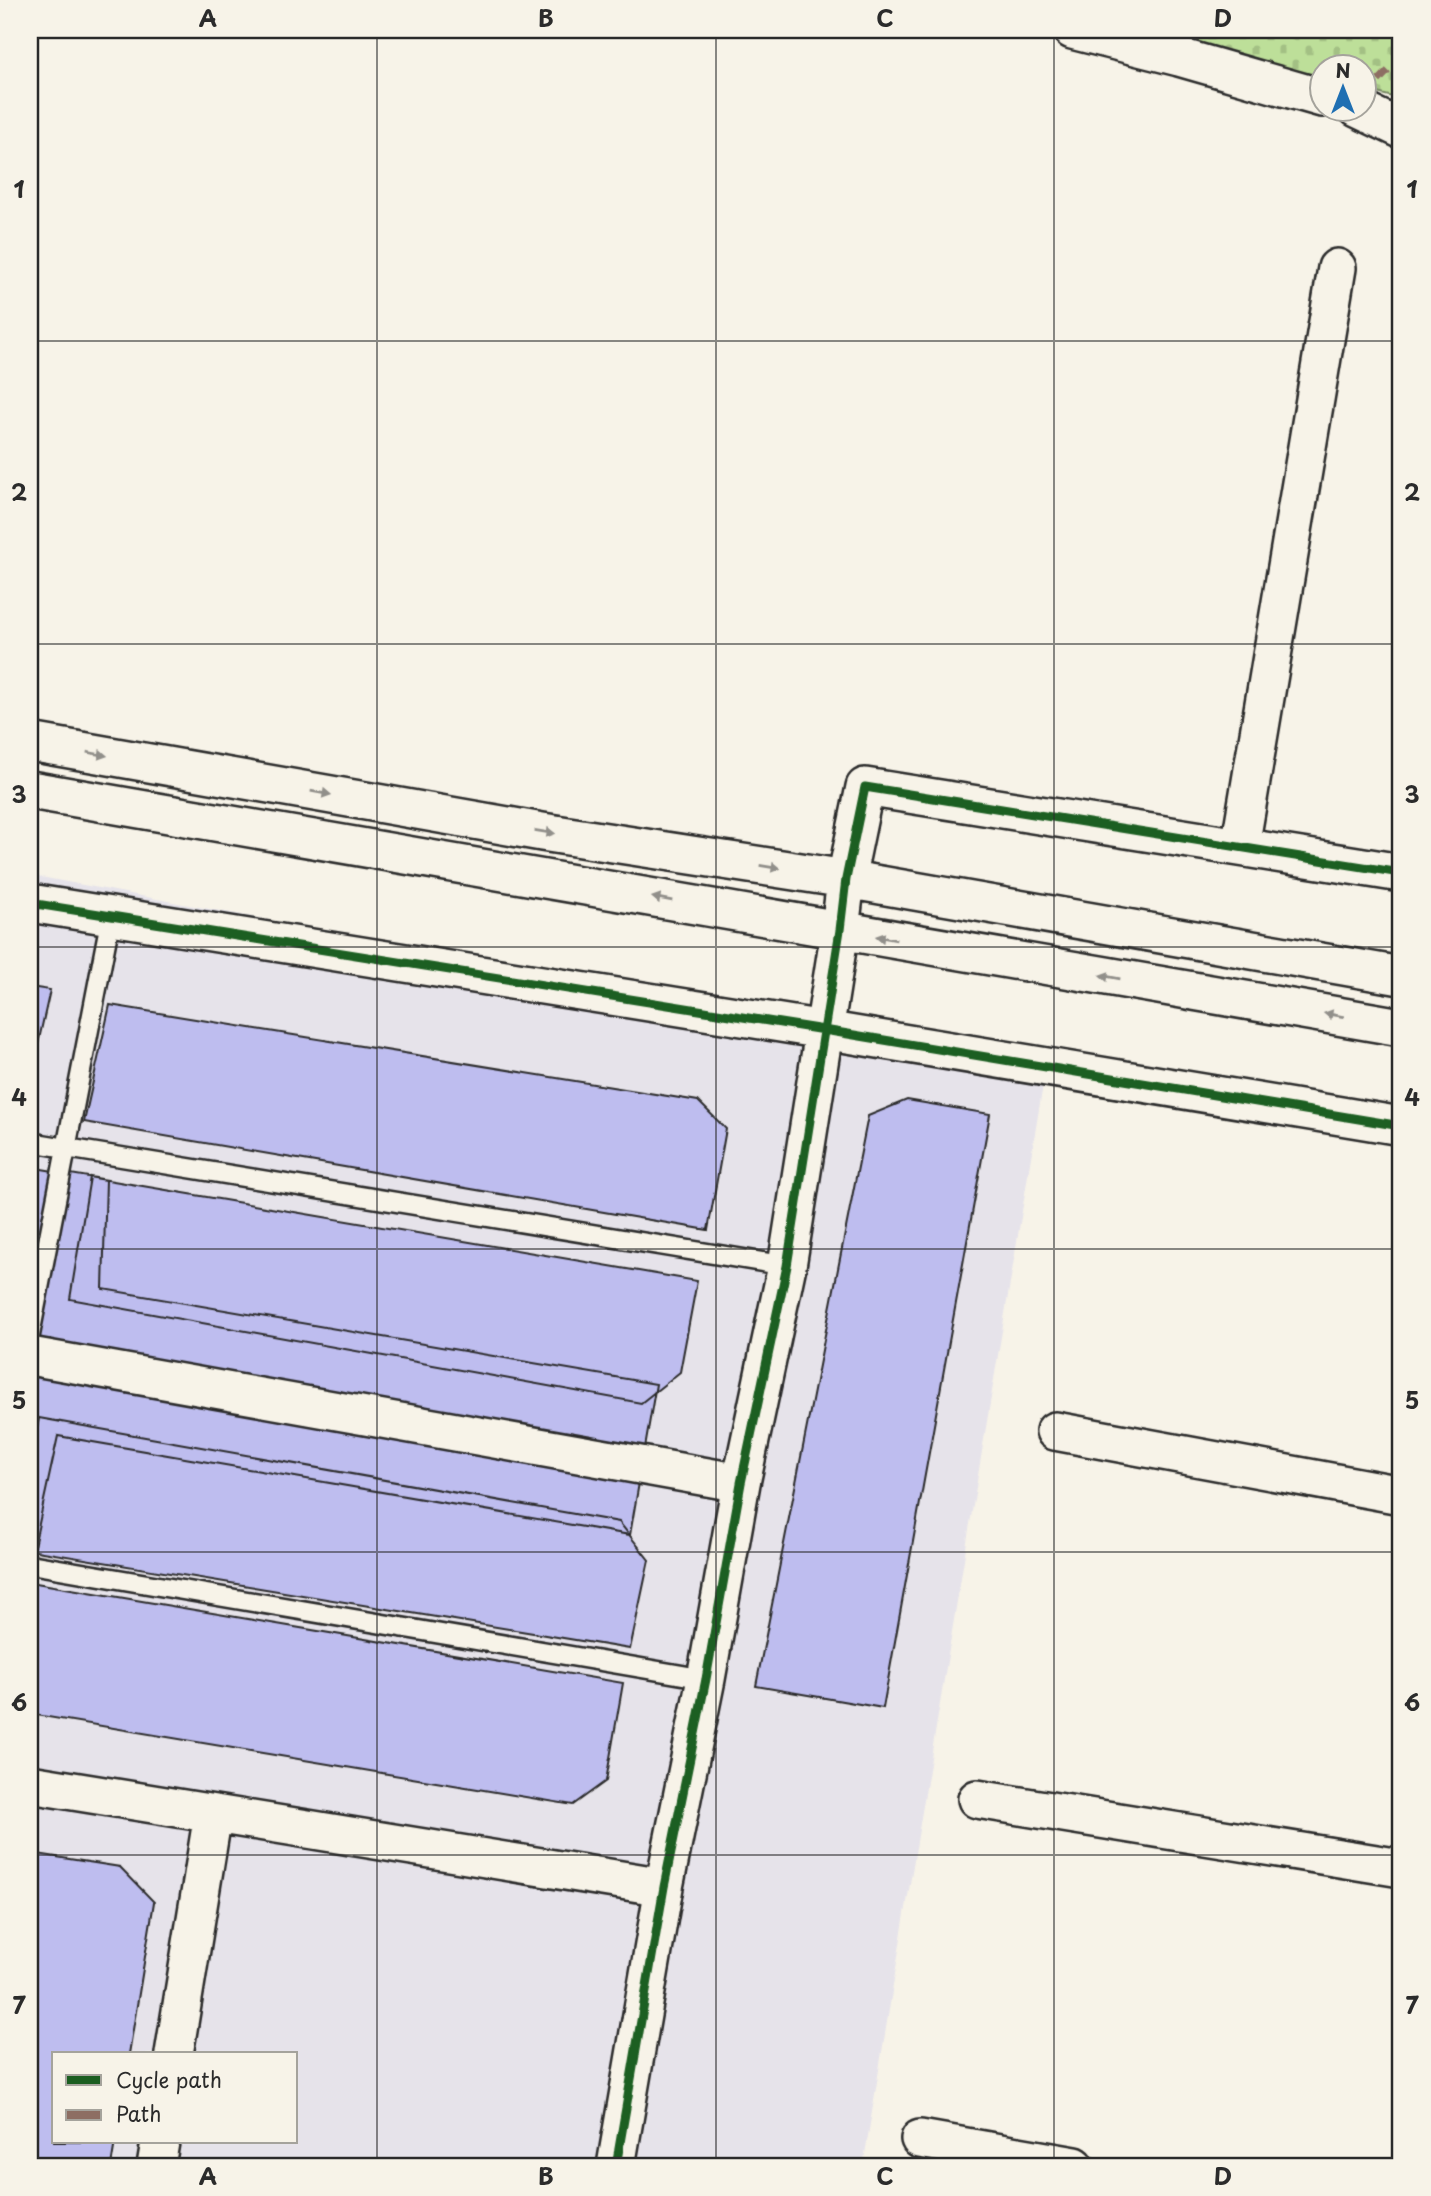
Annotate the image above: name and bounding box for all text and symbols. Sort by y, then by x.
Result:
text: A [199,0,217,35]
text: B [538,0,554,35]
text: C [876,0,894,35]
text: D [1214,0,1232,35]
north arrow [1308,52,1378,122]
text: N [1335,56,1351,84]
text: 1 [14,171,25,206]
text: 1 [1407,171,1418,206]
text: 2 [11,474,27,509]
text: 2 [1404,474,1420,509]
one-way arrow [86,749,108,760]
text: 3 [11,776,27,811]
text: 3 [1404,776,1420,811]
one-way arrow [310,788,332,799]
one-way arrow [534,827,556,838]
one-way arrow [759,862,781,873]
one-way arrow [650,893,672,904]
one-way arrow [875,932,897,943]
one-way arrow [1099,971,1121,982]
one-way arrow [1323,1010,1345,1021]
text: 4 [11,1079,27,1114]
text: 4 [1404,1079,1420,1114]
text: 5 [12,1382,26,1417]
text: 5 [1405,1382,1419,1417]
text: 6 [11,1684,27,1719]
text: 6 [1404,1684,1420,1719]
text: 7 [12,1987,26,2022]
text: 7 [1405,1987,1419,2022]
legend [52,2052,298,2144]
text: Cycle path [116,2063,222,2095]
text: Path [116,2097,161,2129]
text: A [199,2158,217,2193]
text: B [538,2158,554,2193]
text: C [876,2158,894,2193]
text: D [1214,2158,1232,2193]

